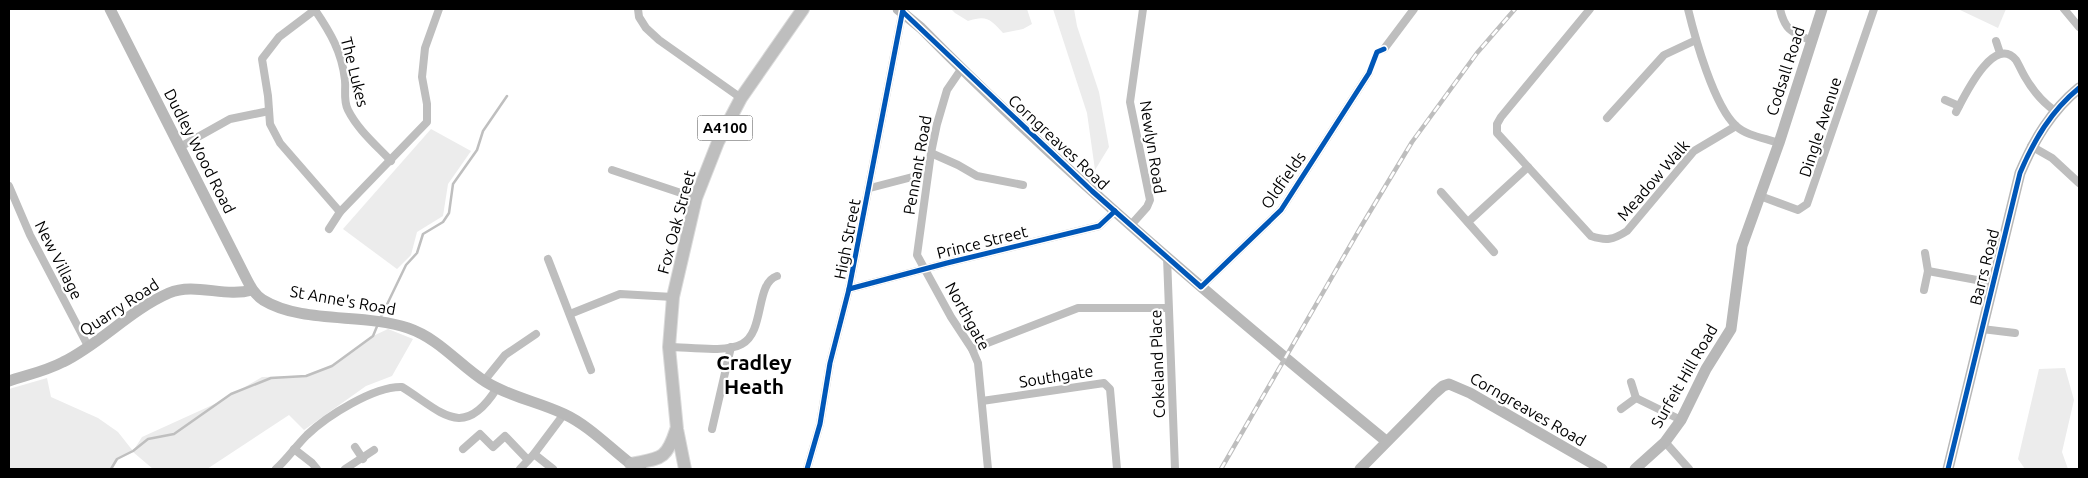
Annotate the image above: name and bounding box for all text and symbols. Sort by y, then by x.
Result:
street label: Codsall Road [1762,24,1808,118]
street label: The Lukes [338,35,372,109]
street label: Dingle Avenue [1795,75,1845,179]
street label: Dudley Wood Road [161,86,239,216]
street label: Corngreaves Road [1005,91,1113,193]
street label: Newlyn Road [1137,99,1169,195]
street label: Pennant Road [899,114,935,216]
road number: A4100 [698,116,752,140]
street label: Meadow Walk [1613,136,1693,224]
street label: Oldfields [1257,148,1309,212]
street label: Fox Oak Street [654,168,699,276]
street label: High Street [830,196,864,281]
street label: New Village [32,218,86,302]
street label: Prince Street [935,222,1030,262]
street label: Barrs Road [1966,227,2002,307]
street label: Quarry Road [76,275,162,339]
street label: Northgate [942,279,994,353]
street label: St Anne's Road [289,282,397,318]
street label: Cokeland Place [1146,309,1168,419]
street label: Surfeit Hill Road [1647,321,1721,431]
district label: Cradley Heath [716,350,792,398]
street label: Southgate [1018,361,1094,391]
street label: Corngreaves Road [1467,369,1589,449]

